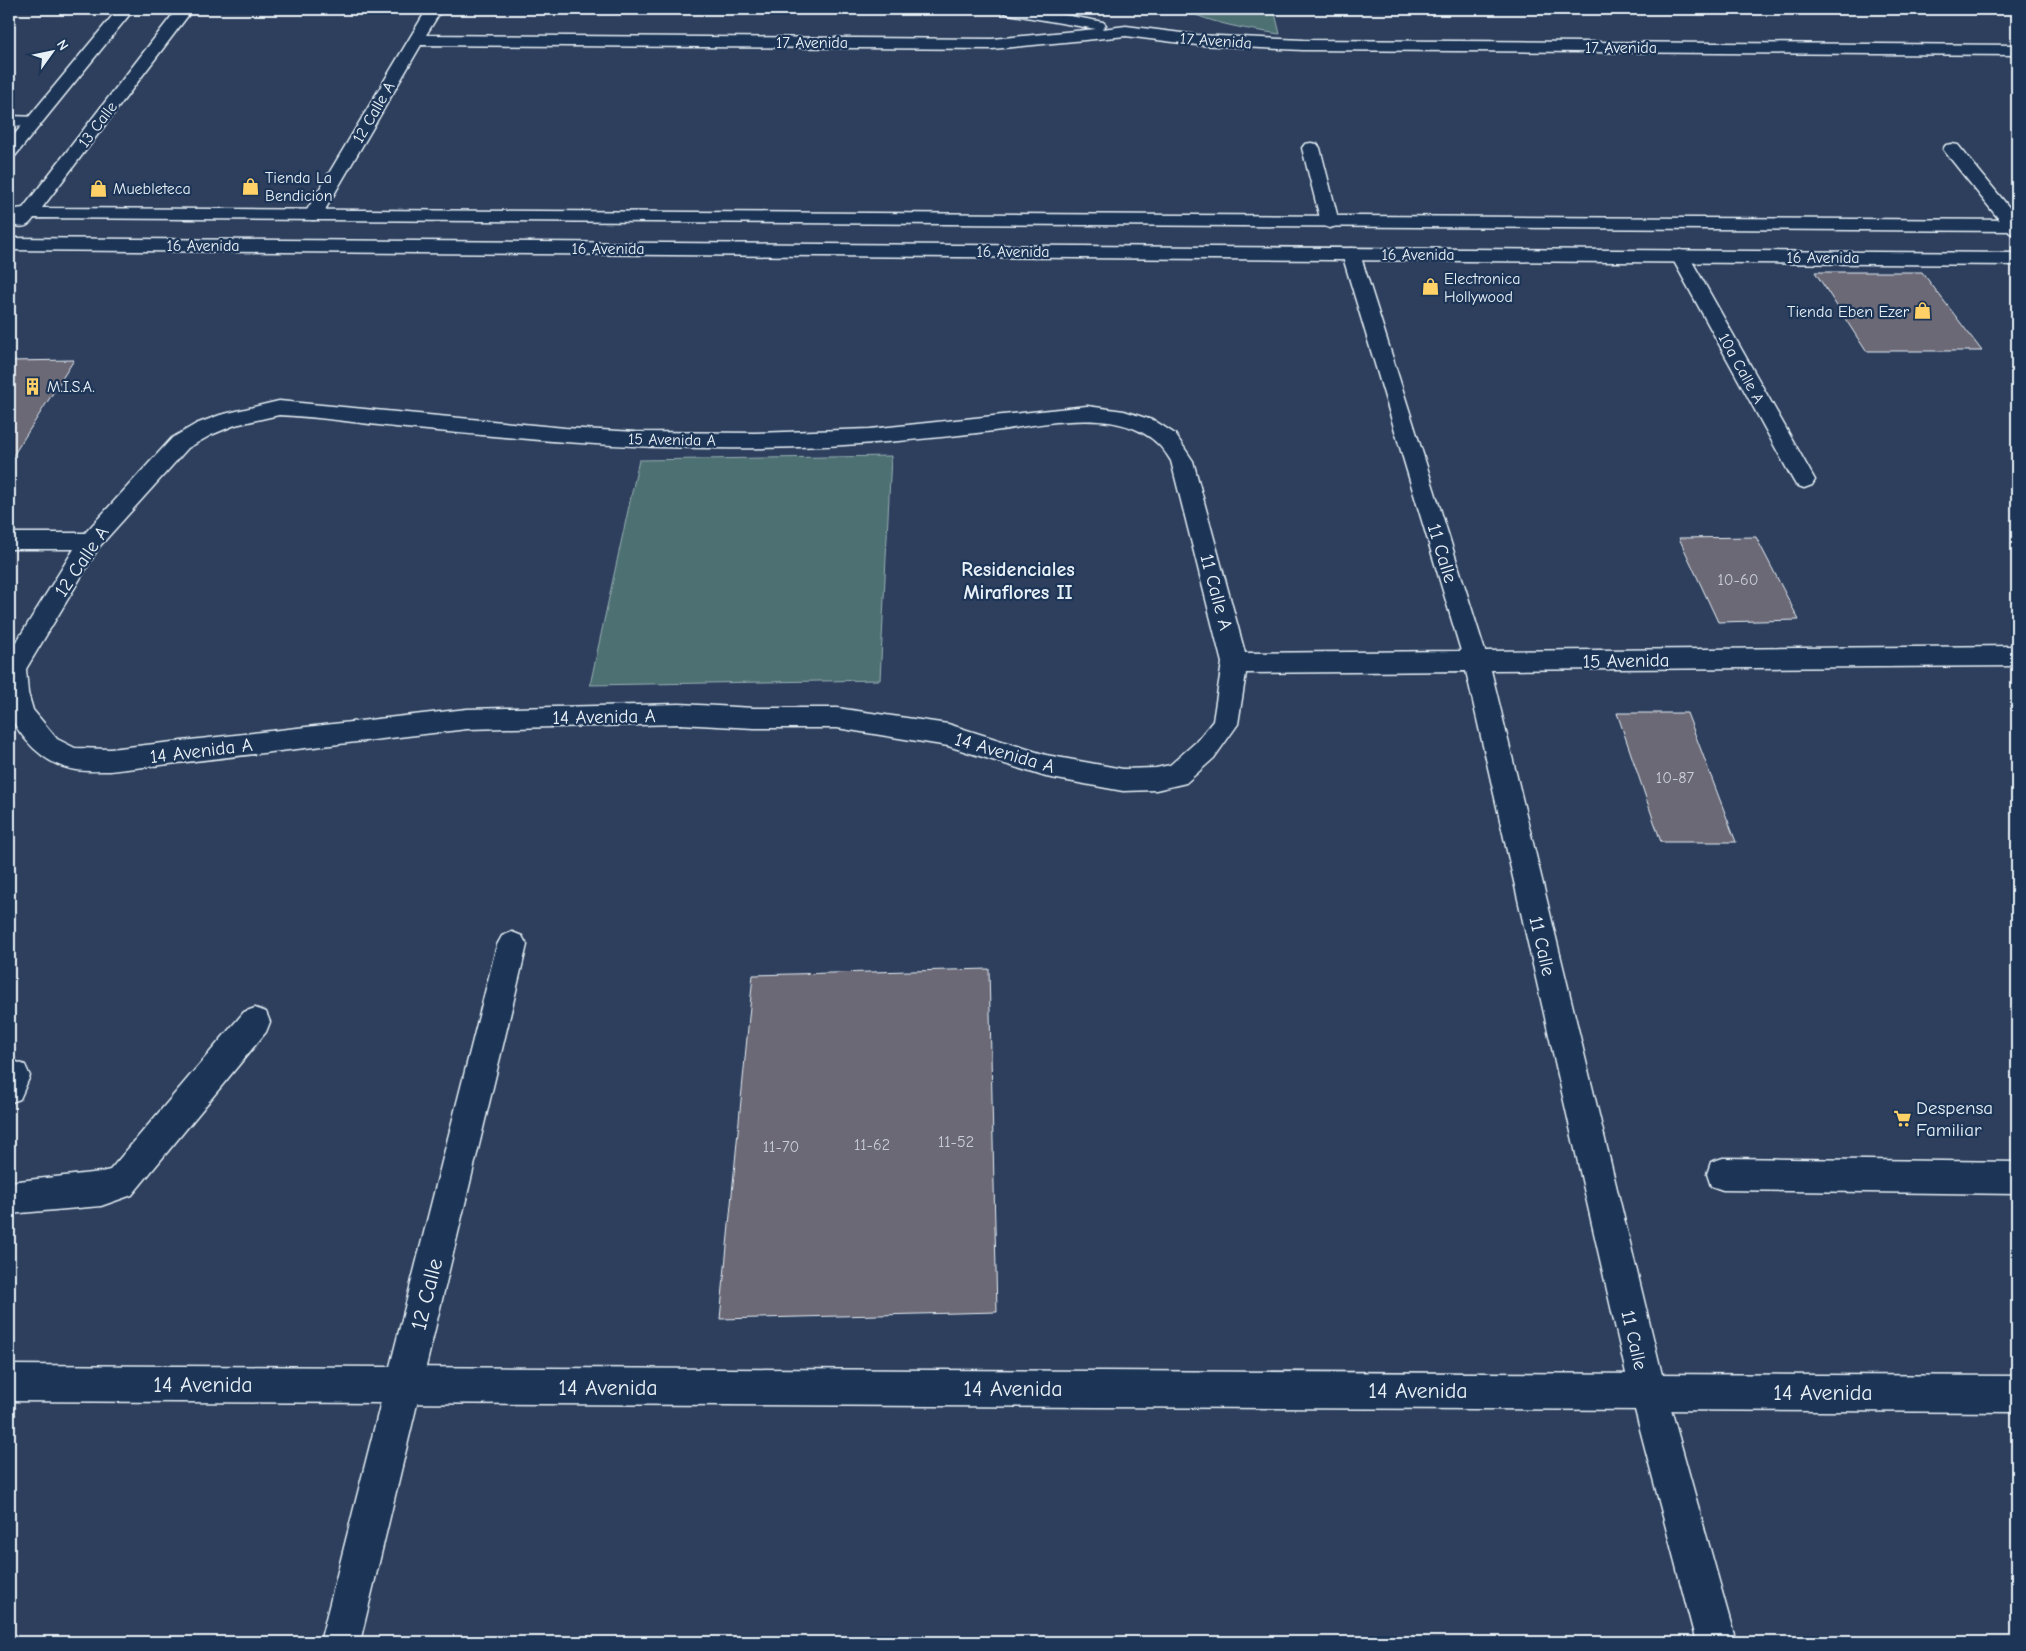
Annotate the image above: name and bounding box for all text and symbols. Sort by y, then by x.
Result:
north arrow [28,28,78,78]
street label: 17 Avenida [1179,30,1253,52]
street label: 17 Avenida [776,34,848,52]
text: N [53,37,72,54]
street label: 17 Avenida [1585,39,1657,57]
street label: 12 Calle A [349,79,399,146]
street label: 13 Calle [75,98,121,151]
place label: Tienda La Bendicion [265,169,333,205]
shop icon: Tienda La Bendicion [241,176,261,196]
shop icon: Muebleteca [89,178,109,198]
place label: Muebleteca [113,180,191,198]
street label: 16 Avenida [166,237,240,255]
street label: 16 Avenida [571,240,645,258]
street label: 16 Avenida [976,243,1050,261]
street label: 16 Avenida [1381,246,1455,264]
street label: 16 Avenida [1786,249,1860,267]
place label: Electronica Hollywood [1444,270,1520,306]
shop icon: Electronica Hollywood [1420,277,1440,297]
shop icon: Tienda Eben Ezer [1913,301,1933,321]
place label: Tienda Eben Ezer [1787,303,1910,321]
street label: 10a Calle A [1714,330,1768,407]
building icon: M.I.S.A. [23,376,43,396]
place label: M.I.S.A. [47,378,95,396]
street label: 15 Avenida A [628,430,716,450]
street label: 11 Calle [1423,521,1461,586]
street label: 12 Calle A [50,522,113,601]
street label: 11 Calle A [1195,552,1237,633]
district label: Residenciales Miraflores II [961,558,1075,604]
house number: 10-60 [1718,571,1758,589]
street label: 15 Avenida [1582,649,1670,673]
street label: 14 Avenida A [552,705,656,729]
street label: 14 Avenida A [952,728,1057,778]
street label: 14 Avenida A [149,734,254,768]
house number: 10-87 [1656,769,1695,787]
street label: 11 Calle [1524,914,1560,978]
place label: Despensa Familiar [1916,1097,1993,1141]
supermarket icon: Despensa Familiar [1892,1108,1912,1128]
house number: 11-52 [938,1133,974,1151]
house number: 11-62 [854,1136,890,1154]
house number: 11-70 [763,1138,799,1156]
street label: 12 Calle [406,1256,448,1333]
street label: 11 Calle [1616,1308,1652,1372]
street label: 14 Avenida [153,1372,253,1398]
street label: 14 Avenida [558,1375,658,1401]
street label: 14 Avenida [963,1376,1063,1402]
street label: 14 Avenida [1368,1378,1468,1404]
street label: 14 Avenida [1773,1380,1873,1406]

